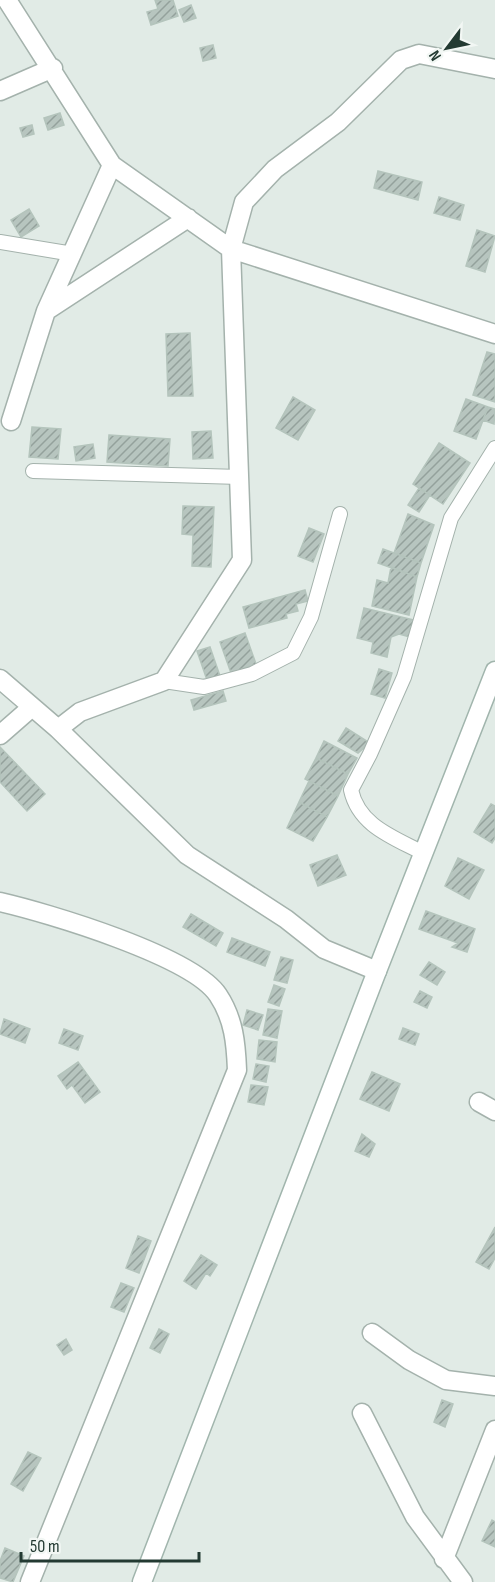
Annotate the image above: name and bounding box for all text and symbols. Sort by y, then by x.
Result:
north arrow [417,18,477,78]
text: N [425,46,446,64]
scale bar [21,1525,200,1563]
text: 50 m [30,1536,60,1557]

